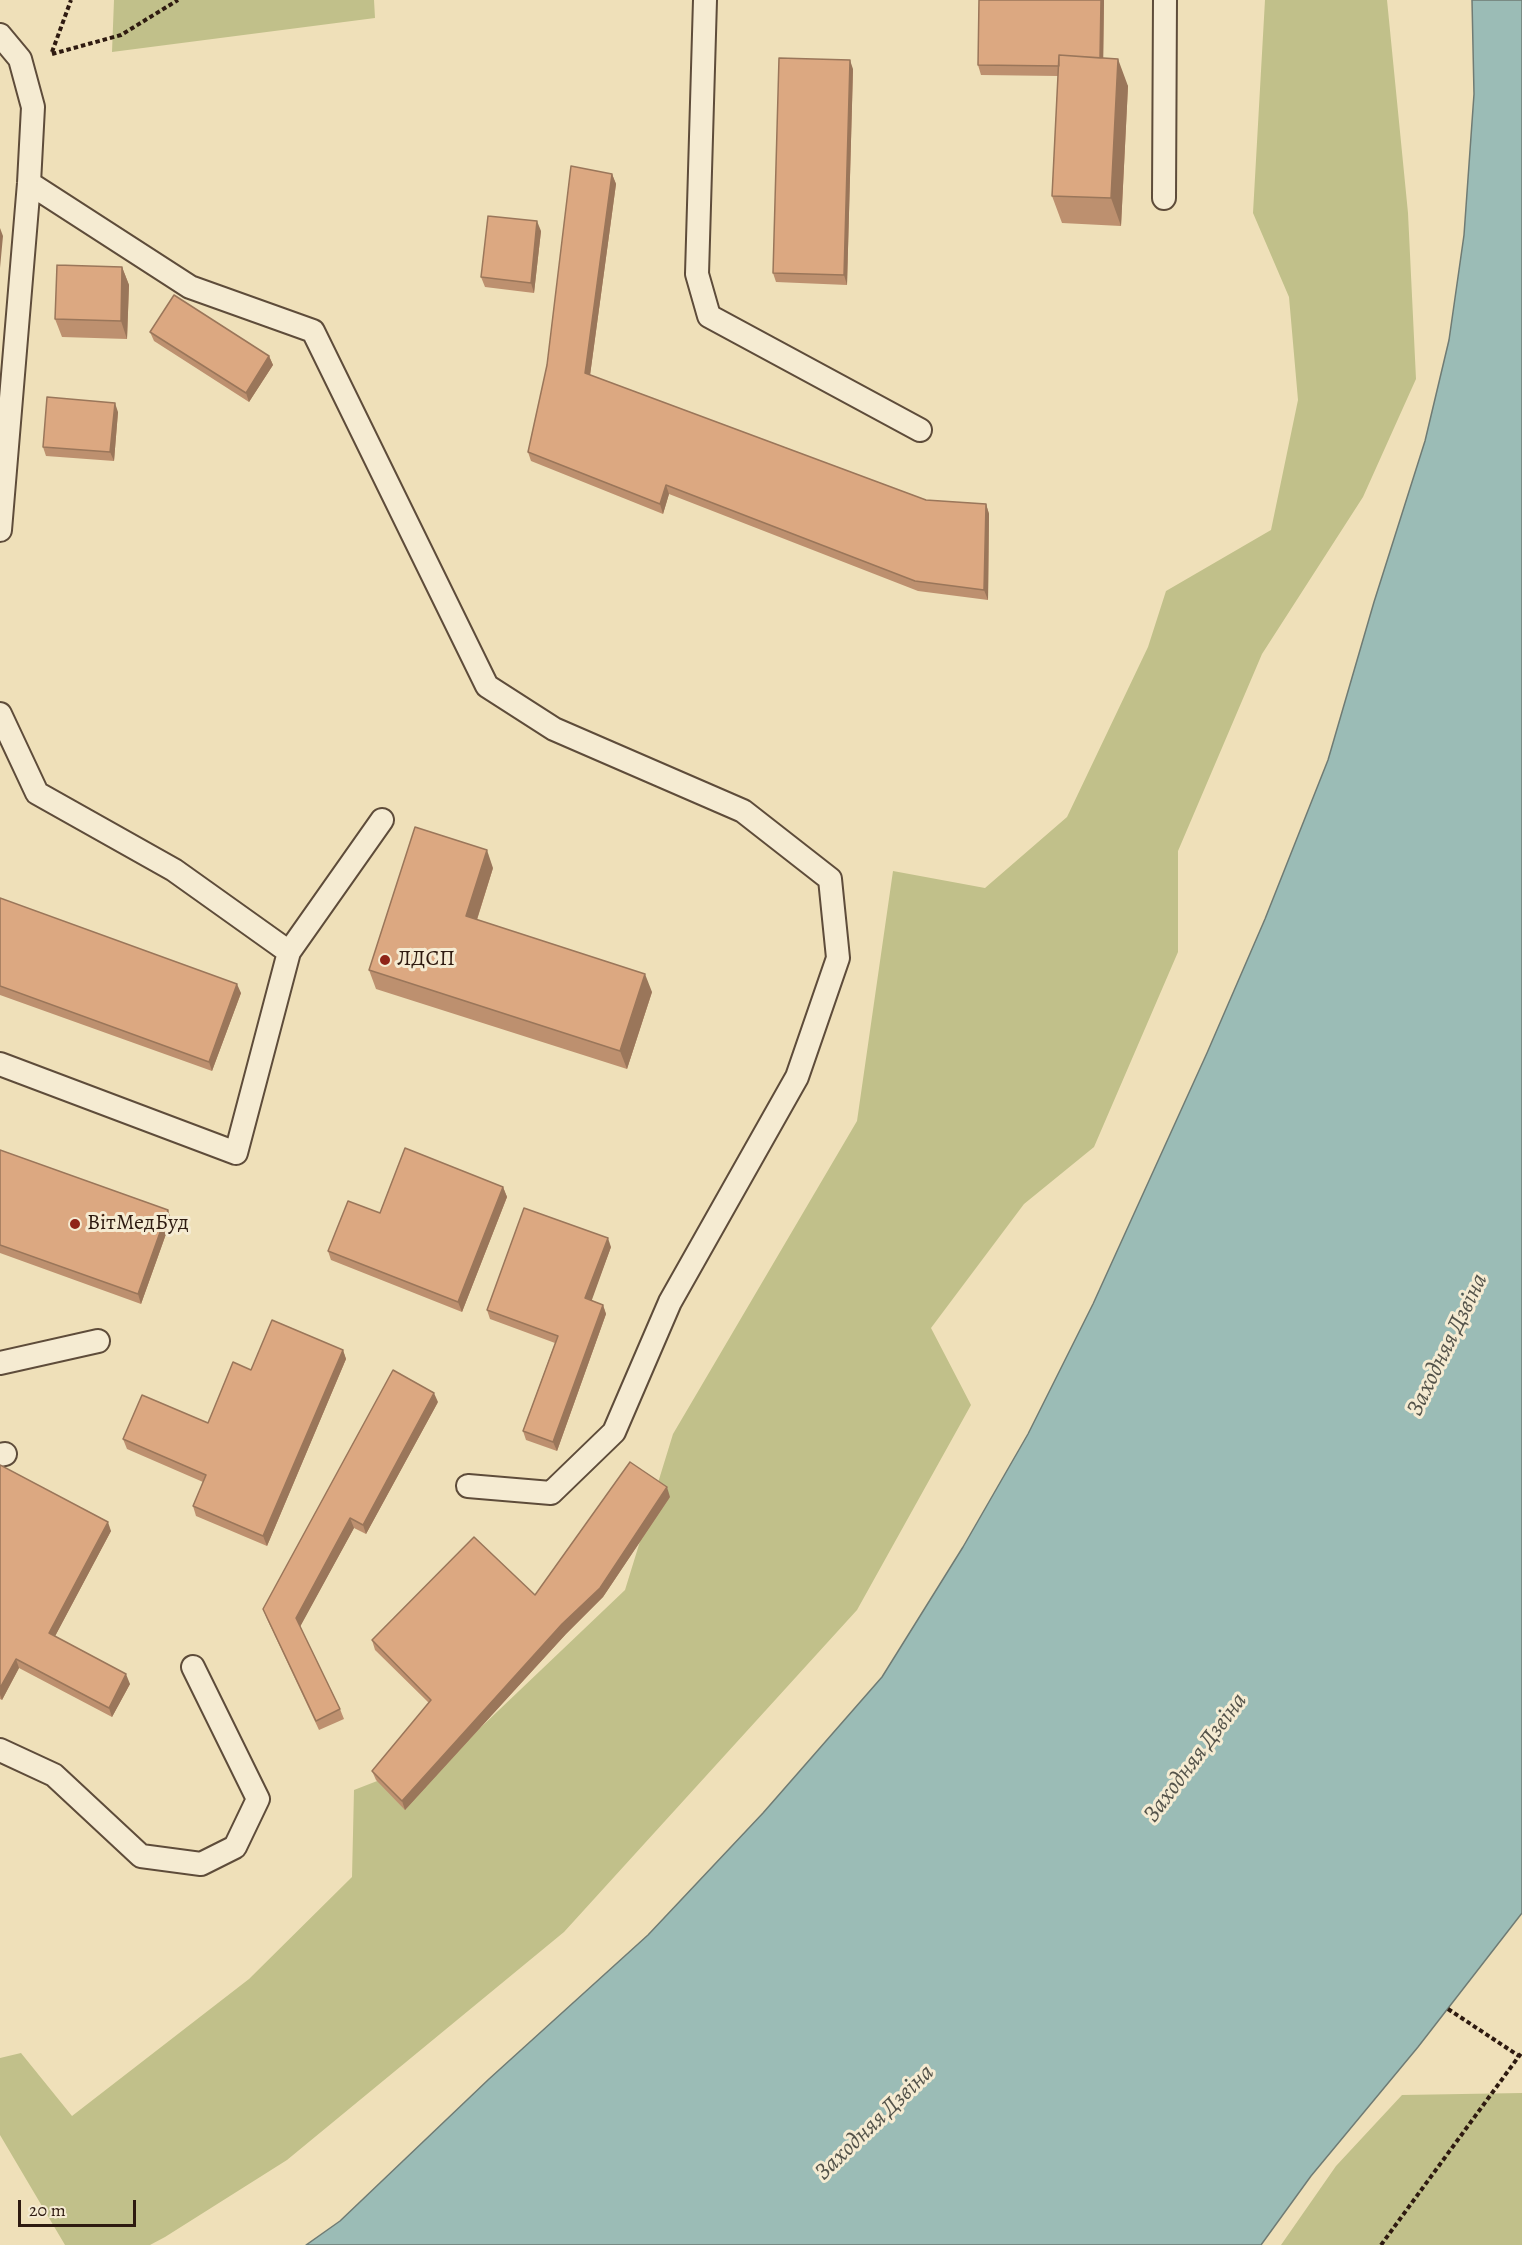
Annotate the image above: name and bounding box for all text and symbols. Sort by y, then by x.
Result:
place label: ЛДСП [397,947,455,973]
marker: ЛДСП [378,953,392,967]
place label: ВітМедБуд [87,1211,189,1237]
marker: ВітМедБуд [68,1217,82,1231]
water label: Заходняя Дзвіна [1401,1269,1495,1421]
water label: Заходняя Дзвіна [1138,1688,1254,1828]
water label: Заходняя Дзвіна [809,2059,941,2187]
scale bar [21,2188,140,2226]
text: 20 m [29,2198,66,2222]

